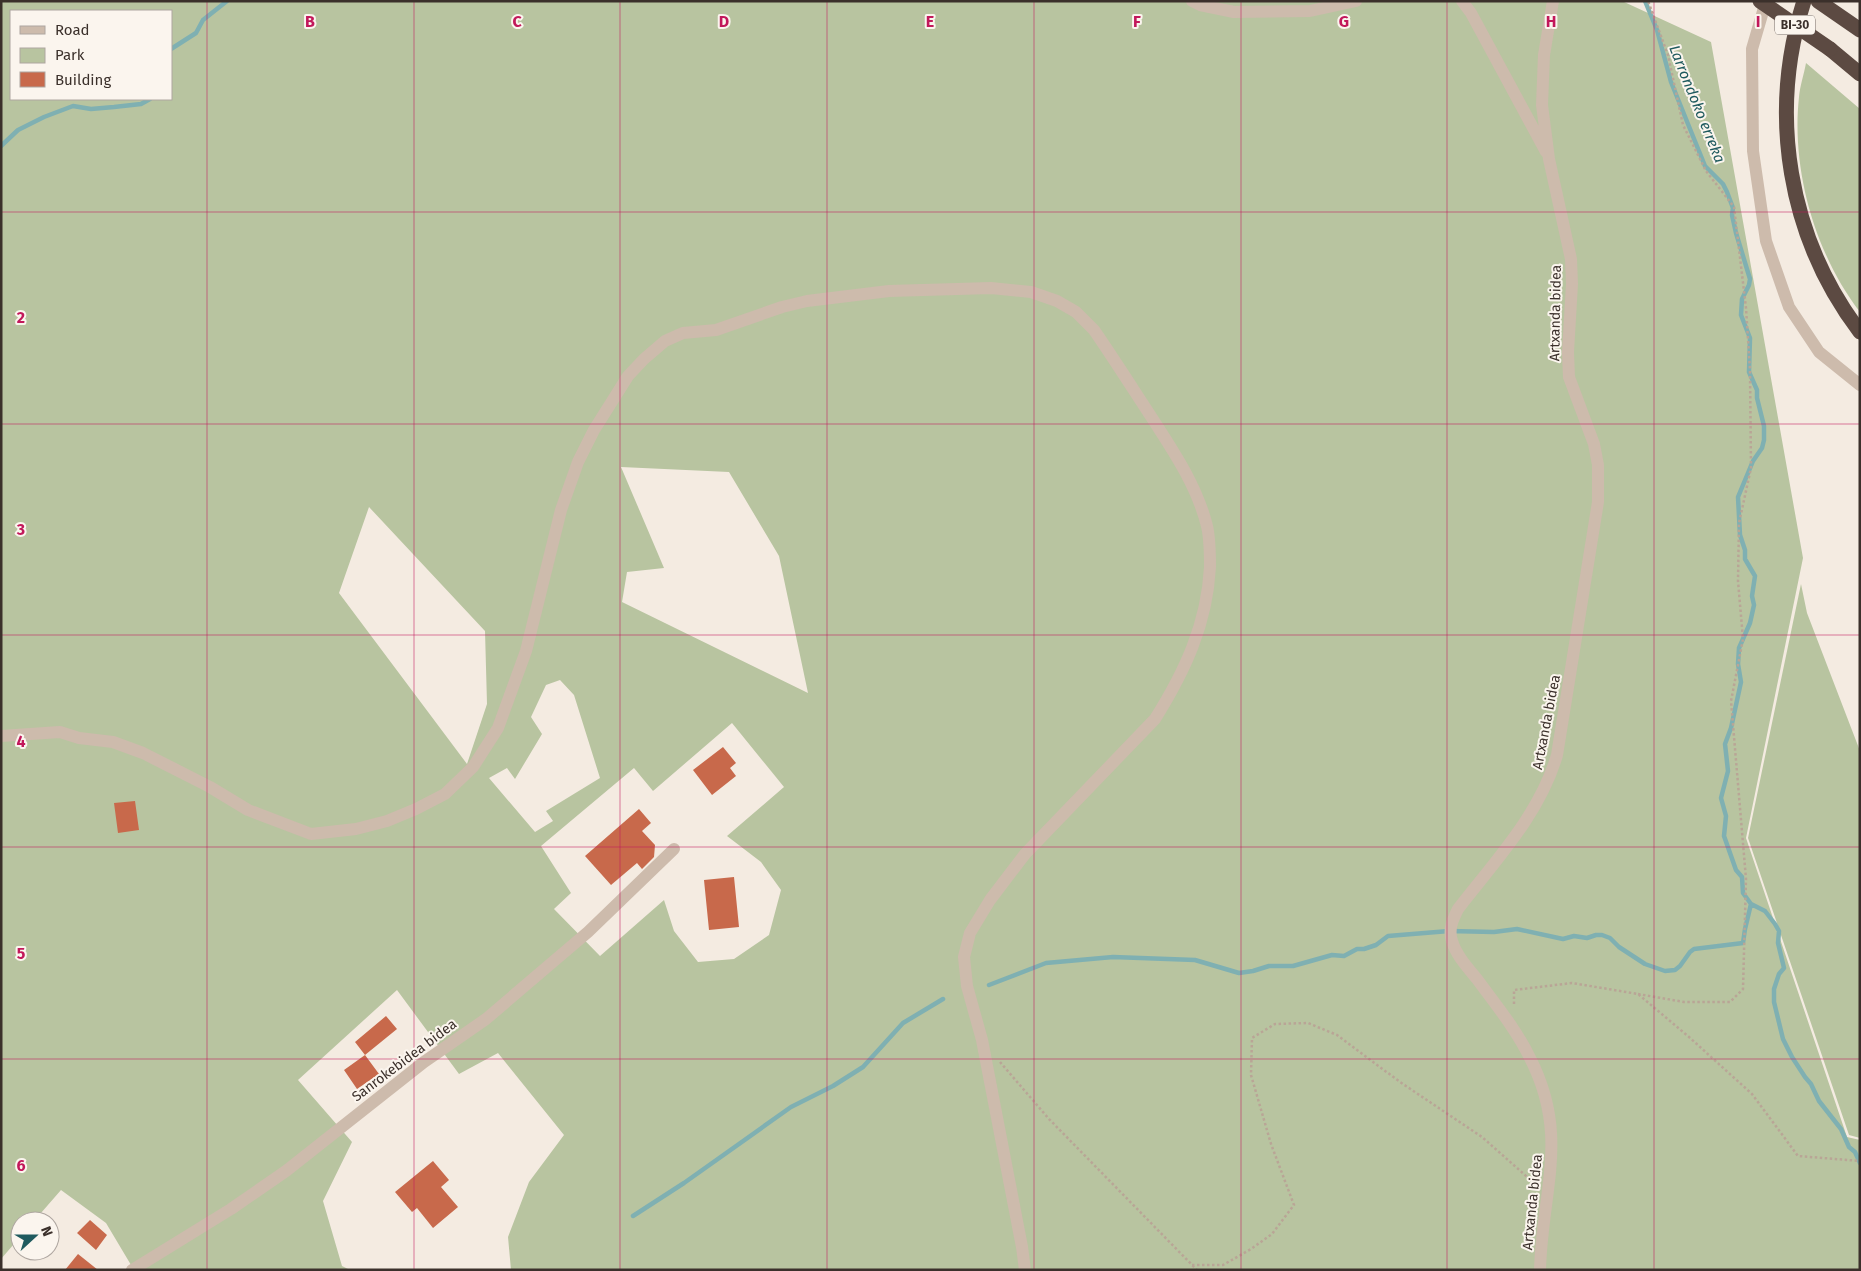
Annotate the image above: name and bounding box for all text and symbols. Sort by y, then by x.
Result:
legend [10,10,172,100]
text: B [305,12,315,31]
text: C [512,12,522,31]
text: D [719,12,729,31]
text: E [926,12,934,31]
text: F [1133,12,1141,31]
text: G [1339,12,1349,31]
text: H [1546,12,1556,31]
text: I [1756,12,1760,31]
road number: BI-30 [1775,16,1815,34]
text: Road [55,21,90,39]
water label: Larrondoko erreka [1665,43,1729,165]
text: Park [55,46,85,64]
text: Building [55,71,111,89]
street label: Artxanda bidea [1546,265,1565,361]
text: 2 [17,308,25,327]
text: 3 [16,520,25,539]
street label: Artxanda bidea [1529,673,1564,771]
text: 4 [16,732,26,751]
text: 5 [17,944,26,963]
street label: Sanrokebidea bidea [349,1016,460,1105]
street label: Artxanda bidea [1519,1153,1546,1251]
text: 6 [16,1156,26,1175]
north arrow [10,1211,60,1261]
text: N [37,1224,56,1239]

